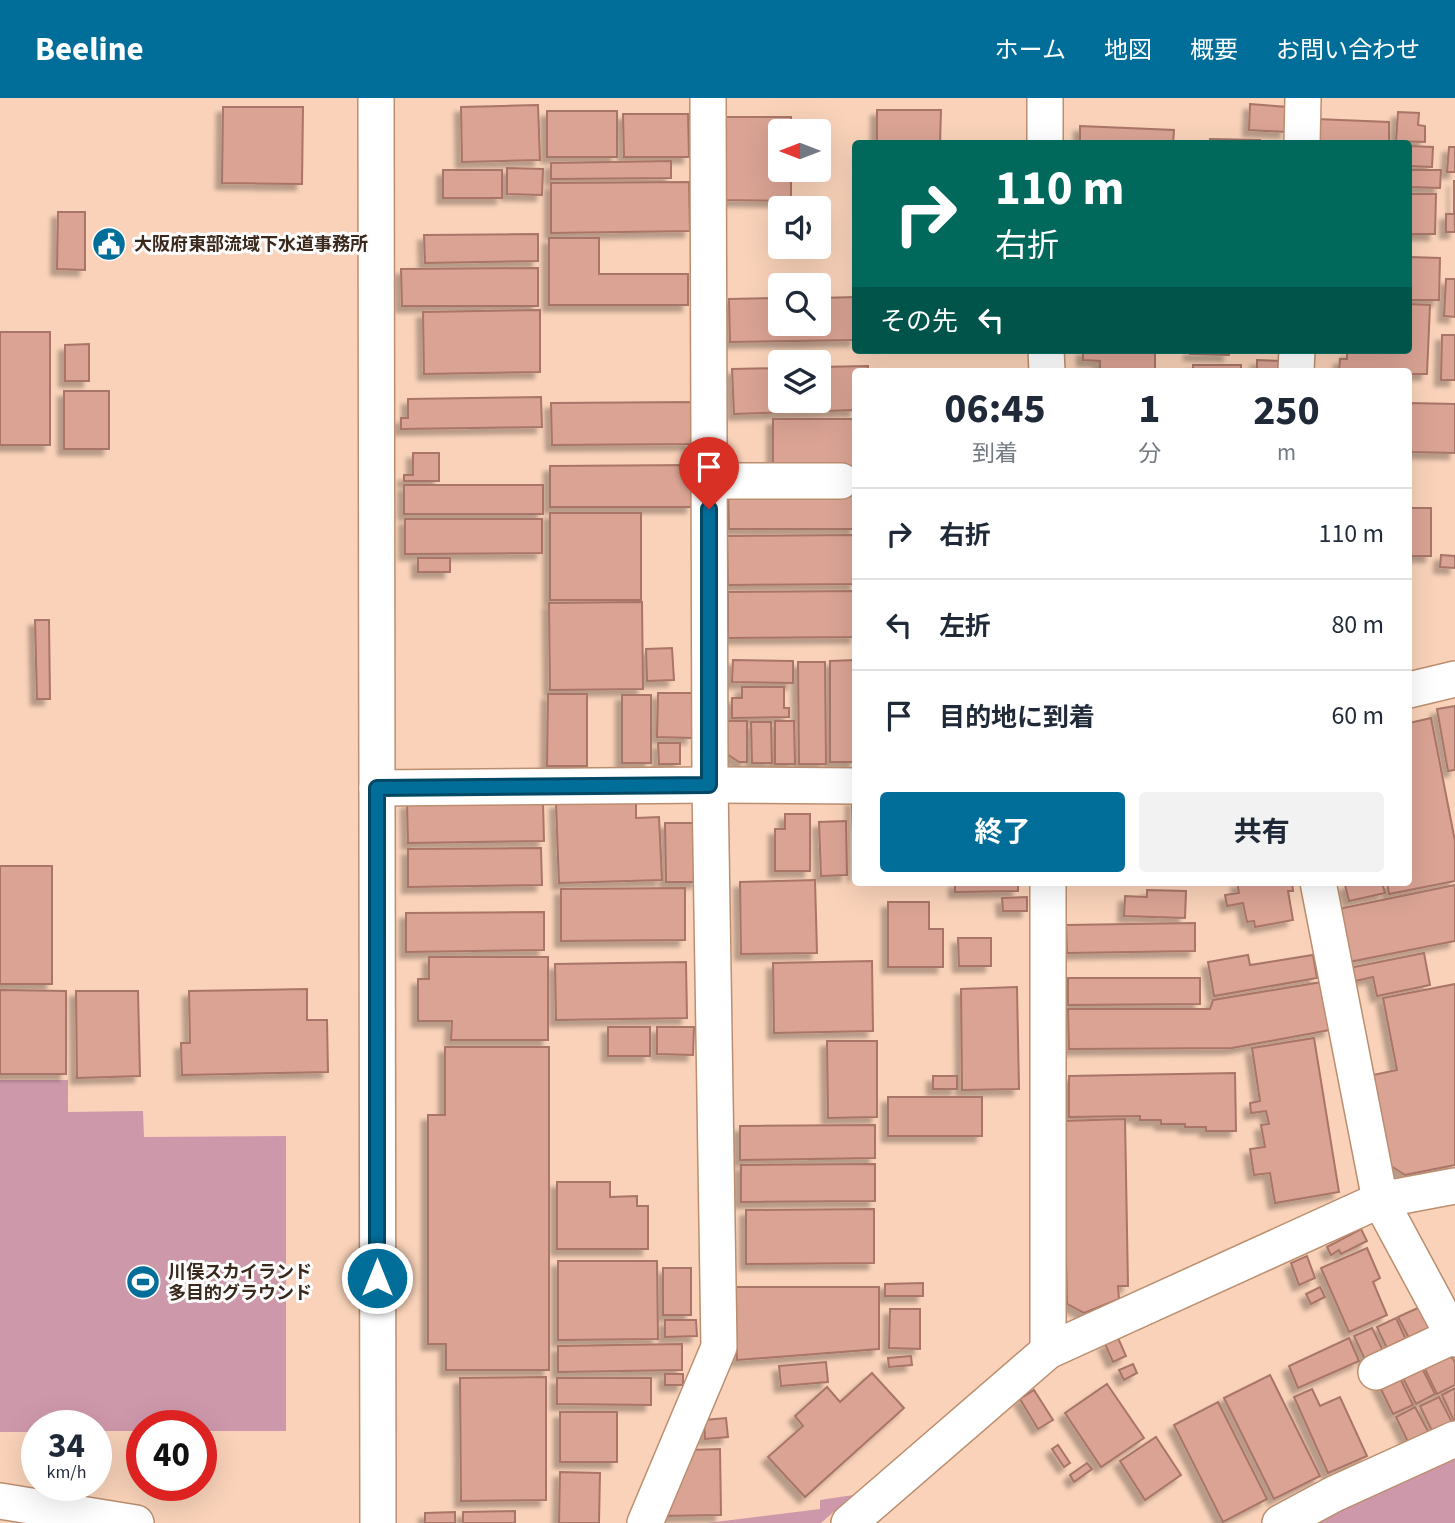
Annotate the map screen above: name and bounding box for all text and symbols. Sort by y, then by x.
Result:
text: Beeline [35,26,144,73]
text: ホーム [995,33,1066,68]
text: 地図 [1104,33,1152,68]
text: 概要 [1190,33,1238,68]
text: お問い合わせ [1276,33,1420,68]
north arrow [768,119,831,182]
map controls [768,119,831,413]
text: 110 m [995,154,1124,224]
icon: right [880,168,971,259]
button: sound [768,196,831,259]
text: 右折 [995,223,1059,269]
public building icon: 大阪府東部流域下水道事務所 [90,225,128,263]
place label: 大阪府東部流域下水道事務所 [134,232,368,257]
button: search [768,273,831,336]
icon: left [972,301,1010,339]
text: その先 [880,303,958,340]
button: layers [768,350,831,413]
text: 06:45 [944,379,1046,439]
text: 1 [1138,379,1160,439]
text: 250 [1253,381,1320,441]
text: m [1277,436,1296,469]
pin [679,437,739,509]
text: 到着 [972,437,1018,470]
text: 分 [1138,437,1161,470]
icon: arrive [690,448,728,486]
icon: right [880,515,918,553]
text: 110 m [1318,515,1384,552]
text: 右折 [939,517,991,554]
icon: left [880,606,918,644]
text: 80 m [1331,606,1384,643]
text: 左折 [939,608,991,645]
icon: arrive [880,697,918,735]
text: 60 m [1331,697,1384,734]
text: 目的地に到着 [939,699,1095,736]
button: 終了 [880,792,1125,872]
button: 共有 [1139,792,1384,872]
position arrow [340,1241,414,1315]
place label: 川俣スカイランド 多目的グラウンド [168,1260,312,1306]
sports icon: 川俣スカイランド 多目的グラウンド [124,1263,162,1301]
speed limit sign: 40 [126,1410,217,1501]
text: 34 [48,1421,85,1471]
text: km/h [47,1460,86,1485]

